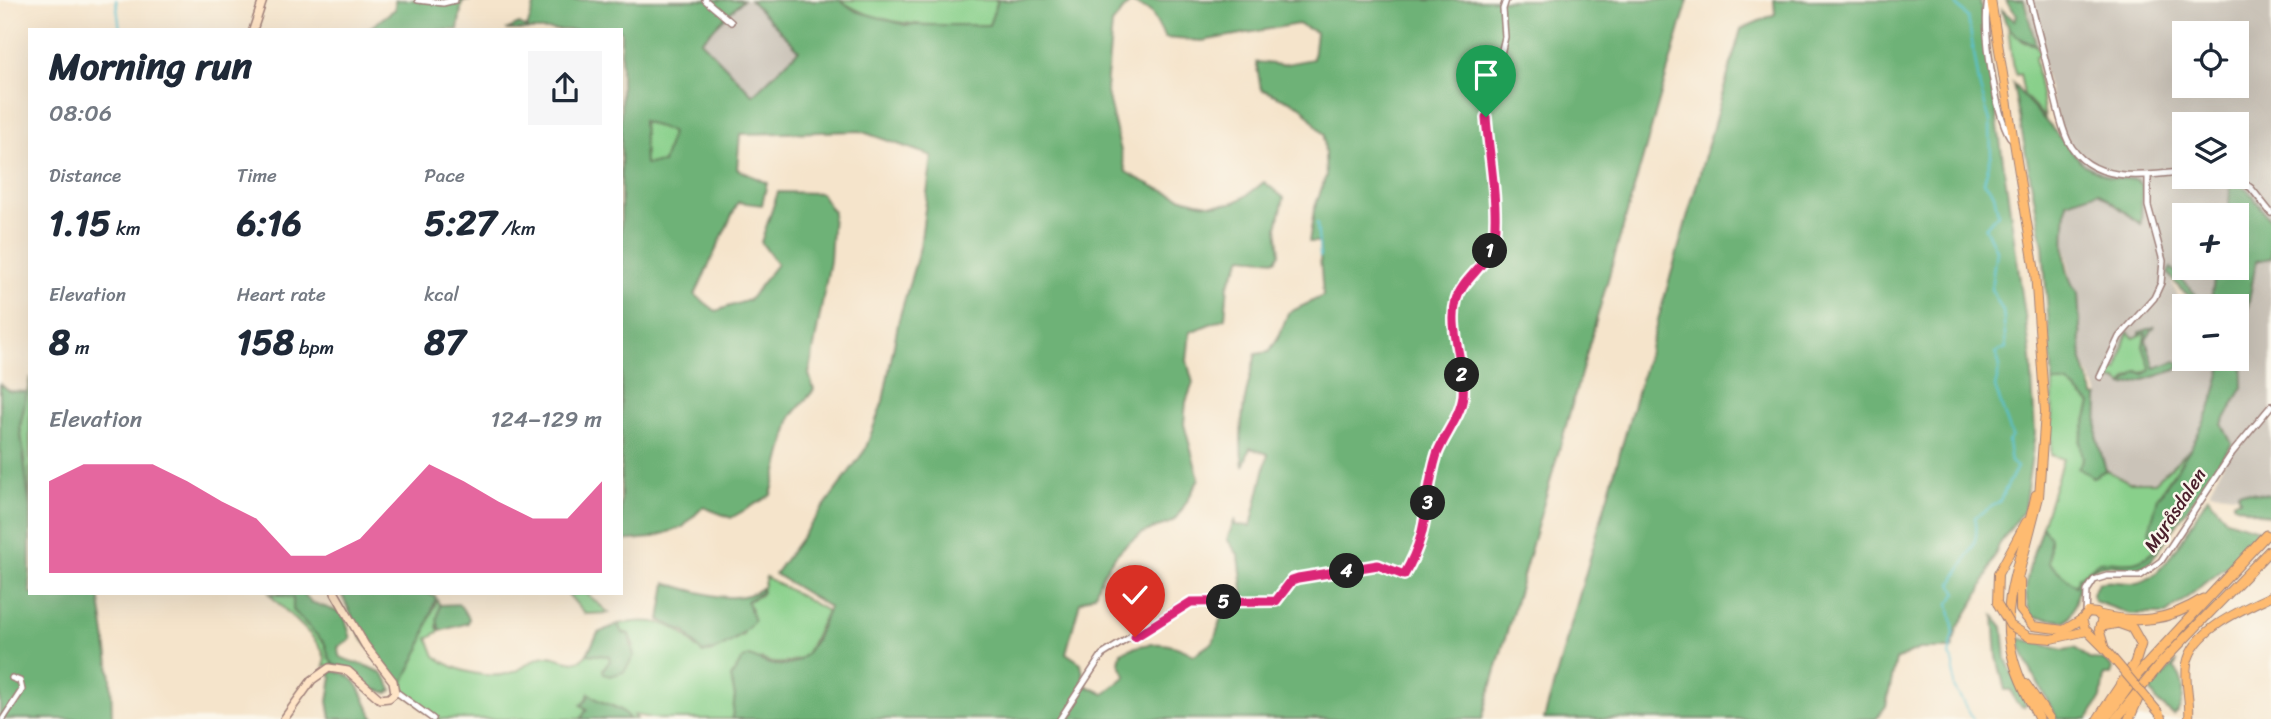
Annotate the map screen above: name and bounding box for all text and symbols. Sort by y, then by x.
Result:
map controls [2172,21,2249,371]
button: locate [2172,21,2249,98]
text: Morning run [49,33,252,100]
pin [1456,45,1516,117]
button: share [528,51,602,125]
icon: arrive [1467,56,1505,94]
text: 08:06 [49,93,112,134]
button: layers [2172,112,2249,189]
text: Distance [49,159,121,192]
text: Time [237,159,277,192]
text: Pace [424,159,465,192]
text: 1.15 [49,192,111,254]
text: 6:16 [237,192,302,254]
text: 5:27 [424,192,496,254]
button: + [2172,203,2249,280]
text: km [111,212,141,245]
text: /km [496,212,536,245]
pin: 1 [1472,233,1508,268]
text: 1 [1485,234,1494,267]
text: Elevation [49,278,126,311]
text: Heart rate [237,278,326,311]
text: kcal [424,278,459,311]
button: − [2172,294,2249,371]
text: 8 [49,311,70,373]
text: 158 [237,311,294,373]
text: 87 [424,311,465,373]
text: m [70,331,90,364]
text: bpm [294,331,334,364]
pin: 2 [1444,358,1480,392]
text: 2 [1456,358,1467,391]
text: Elevation [49,399,142,440]
text: 124–129 m [491,399,602,440]
street label: Myråsdalen [2135,461,2215,559]
pin: 3 [1410,486,1446,520]
text: 3 [1422,486,1433,519]
pin: 4 [1330,554,1364,588]
text: 4 [1341,554,1352,587]
pin [1105,565,1165,637]
icon: check [1116,576,1154,614]
pin: 5 [1206,584,1242,620]
text: 5 [1218,585,1229,618]

